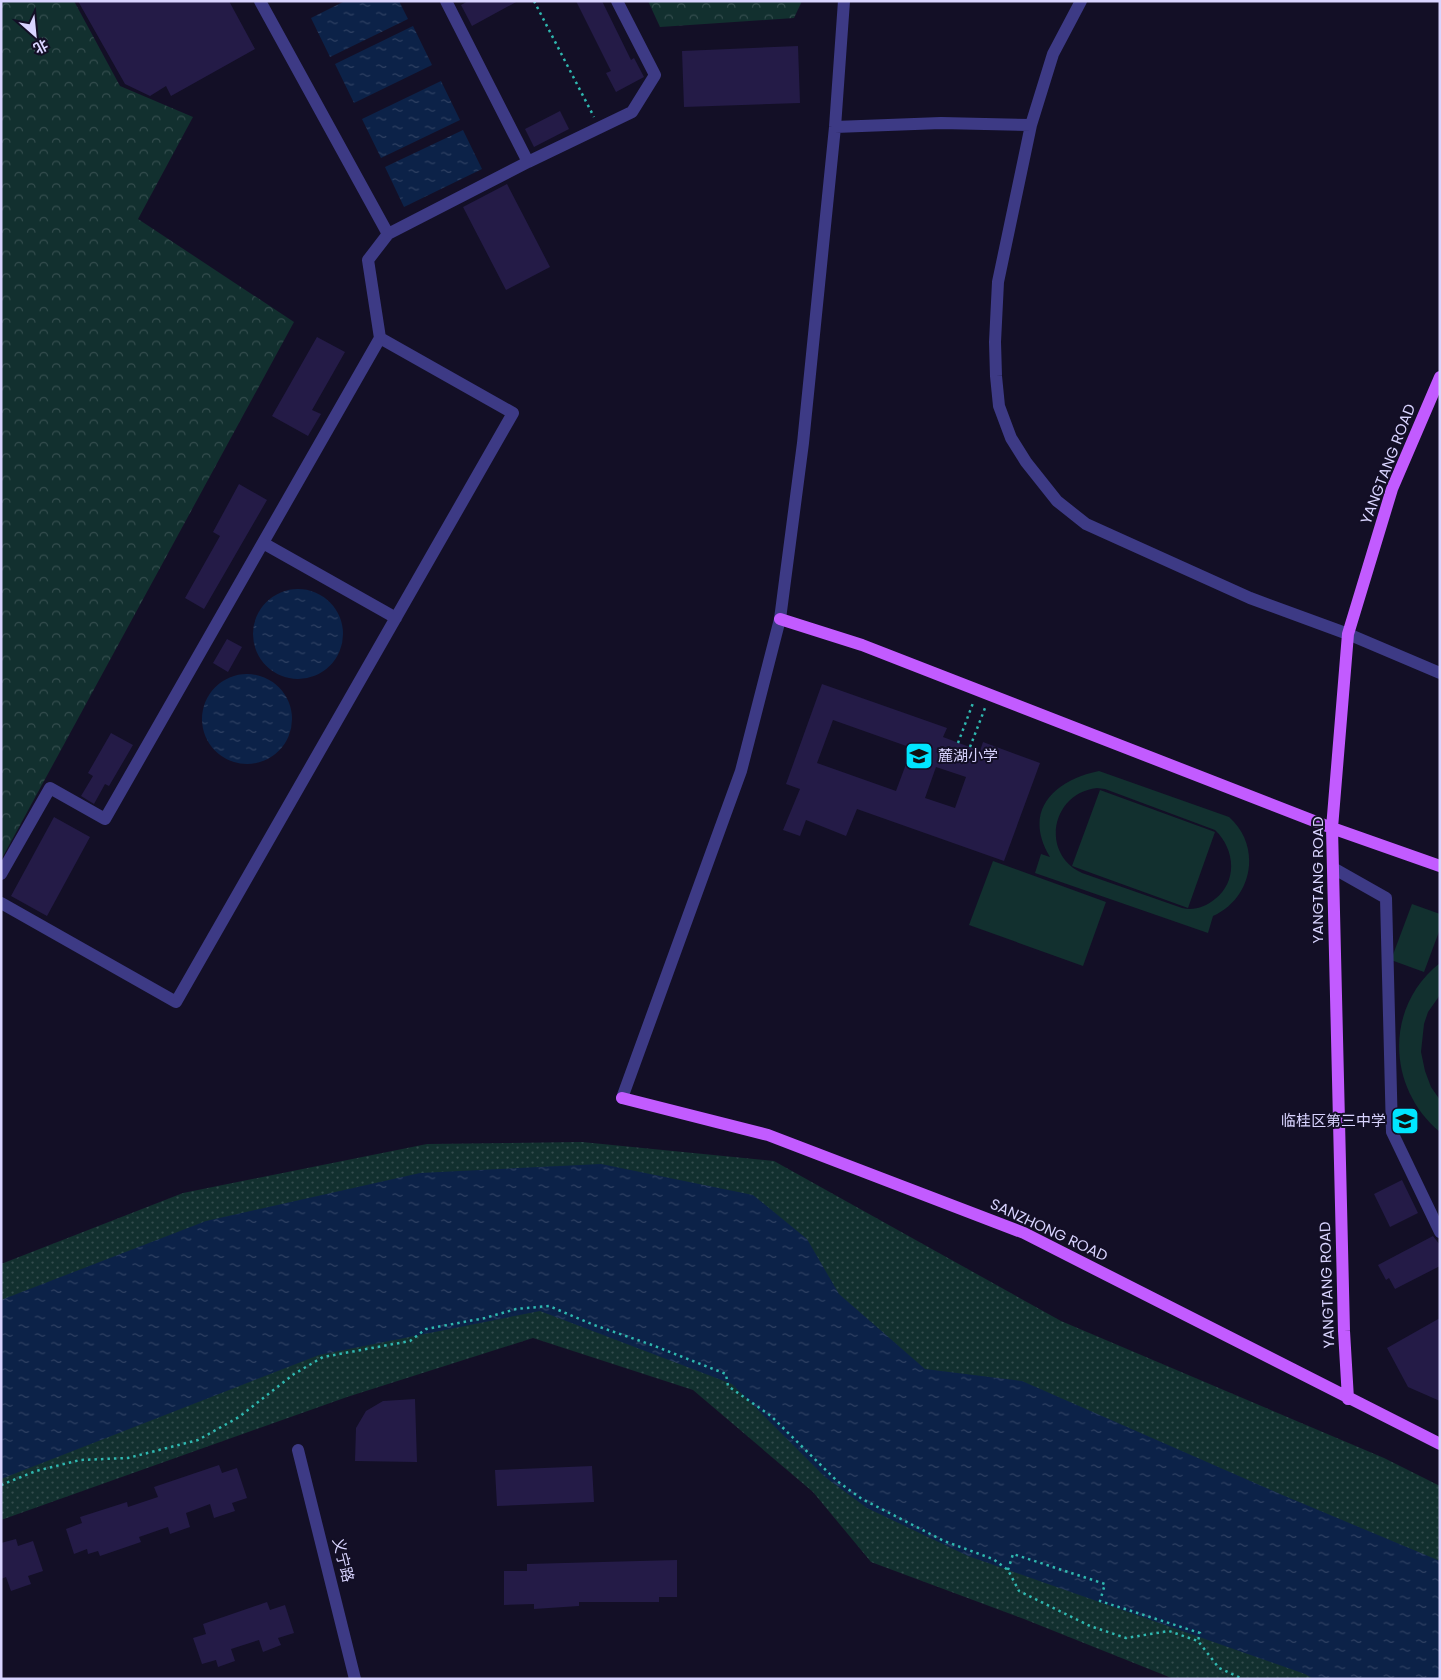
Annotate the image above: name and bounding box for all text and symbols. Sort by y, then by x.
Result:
north arrow [10,10,60,60]
text: 北 [30,34,52,59]
street label: YANGTANG ROAD [1355,401,1420,527]
school or university icon: 麓湖小学 [904,741,934,771]
place label: 麓湖小学 [938,745,998,766]
street label: YANGTANG ROAD [1307,816,1328,944]
school or university icon: 临桂区第三中学 [1390,1106,1420,1136]
place label: 临桂区第三中学 [1281,1110,1386,1131]
street label: SANZHONG ROAD [987,1193,1111,1266]
street label: YANGTANG ROAD [1314,1221,1339,1349]
street label: 义宁路 [328,1535,359,1584]

